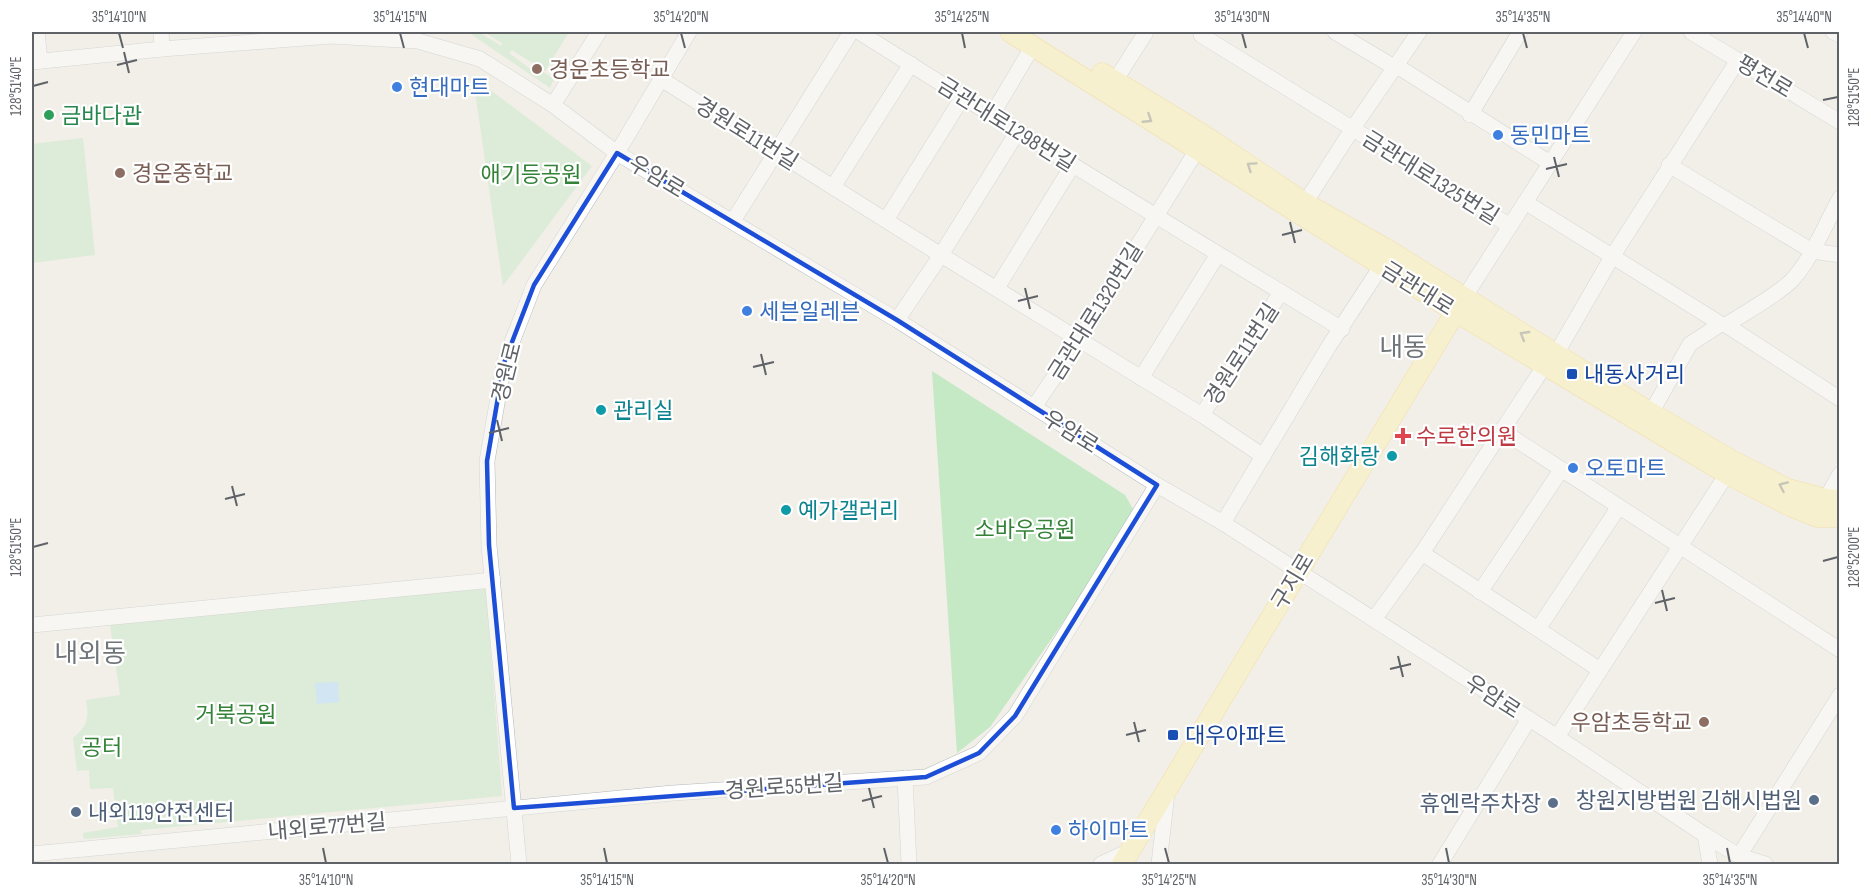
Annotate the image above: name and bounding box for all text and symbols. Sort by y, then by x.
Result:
text: 35°14'10"N [92,8,146,27]
text: 35°14'15"N [373,8,427,27]
text: 35°14'20"N [653,8,709,27]
text: 35°14'25"N [935,8,989,27]
text: 35°14'30"N [1214,8,1270,27]
text: 35°14'35"N [1496,8,1550,27]
text: 35°14'40"N [1776,8,1832,27]
street label: 평전로 [1731,50,1797,104]
text: 128°51'40"E [7,56,26,116]
place label: 경운초등학교 [549,57,670,84]
marker: 경운초등학교 [530,62,544,76]
text: 128°51'50"E [1845,68,1864,126]
street label: 금관대로1298번길 [932,72,1080,179]
place label: 현대마트 [409,75,490,102]
marker: 현대마트 [390,80,404,94]
street label: 경원로11번길 [690,92,803,177]
place label: 금바다관 [61,103,142,130]
marker: 금바다관 [42,108,56,122]
one-way arrow [1142,111,1152,123]
place label: 동민마트 [1510,123,1591,150]
street label: 금관대로1325번길 [1357,125,1504,231]
marker: 동민마트 [1491,128,1505,142]
street label: 우암로 [623,150,689,204]
place label: 경운중학교 [132,161,233,188]
park label: 애기등공원 [480,162,582,189]
one-way arrow [1247,162,1257,174]
marker: 경운중학교 [113,166,127,180]
street label: 금관대로1320번길 [1043,238,1149,386]
street label: 금관대로 [1376,256,1459,322]
place label: 세븐일레븐 [759,299,860,326]
street label: 경원로11번길 [1199,299,1285,411]
marker: 세븐일레븐 [740,304,754,318]
one-way arrow [1520,331,1530,343]
district label: 내동 [1379,333,1427,364]
street label: 경원로 [487,340,528,405]
place label: 내동사거리 [1584,362,1685,389]
marker: 내동사거리 [1565,367,1579,381]
place label: 관리실 [613,398,674,425]
marker: 관리실 [594,403,608,417]
street label: 우암로 [1037,405,1103,460]
place label: 수로한의원 [1416,424,1517,451]
marker: 수로한의원 [1394,427,1412,445]
place label: 김해화랑 [1299,444,1380,471]
marker: 김해화랑 [1385,449,1399,463]
place label: 오토마트 [1585,456,1666,483]
marker: 오토마트 [1566,461,1580,475]
one-way arrow [1779,481,1790,493]
place label: 예가갤러리 [798,498,899,525]
marker: 예가갤러리 [779,503,793,517]
park label: 소바우공원 [974,517,1076,544]
text: 128°51'50"E [7,518,26,576]
text: 128°52'00"E [1845,527,1864,587]
street label: 구지로 [1266,549,1320,615]
district label: 내외동 [54,639,126,670]
street label: 우암로 [1459,669,1525,725]
park label: 거북공원 [196,702,276,729]
place label: 우암초등학교 [1571,710,1692,737]
marker: 우암초등학교 [1697,715,1711,729]
place label: 대우아파트 [1185,723,1286,750]
marker: 대우아파트 [1166,728,1180,742]
park label: 공터 [82,735,122,762]
street label: 경원로55번길 [724,770,844,805]
place label: 창원지방법원 김해시법원 [1576,788,1802,815]
place label: 휴엔락주차장 [1420,791,1541,818]
marker: 창원지방법원 김해시법원 [1807,793,1821,807]
marker: 휴엔락주차장 [1546,796,1560,810]
place label: 내외119안전센터 [88,800,235,827]
marker: 내외119안전센터 [69,805,83,819]
street label: 내외로77번길 [267,809,388,846]
place label: 하이마트 [1068,818,1149,845]
marker: 하이마트 [1049,823,1063,837]
text: 35°14'10"N [299,871,353,890]
text: 35°14'15"N [580,871,634,890]
text: 35°14'20"N [860,871,916,890]
text: 35°14'25"N [1142,871,1196,890]
text: 35°14'30"N [1421,871,1477,890]
text: 35°14'35"N [1703,871,1757,890]

